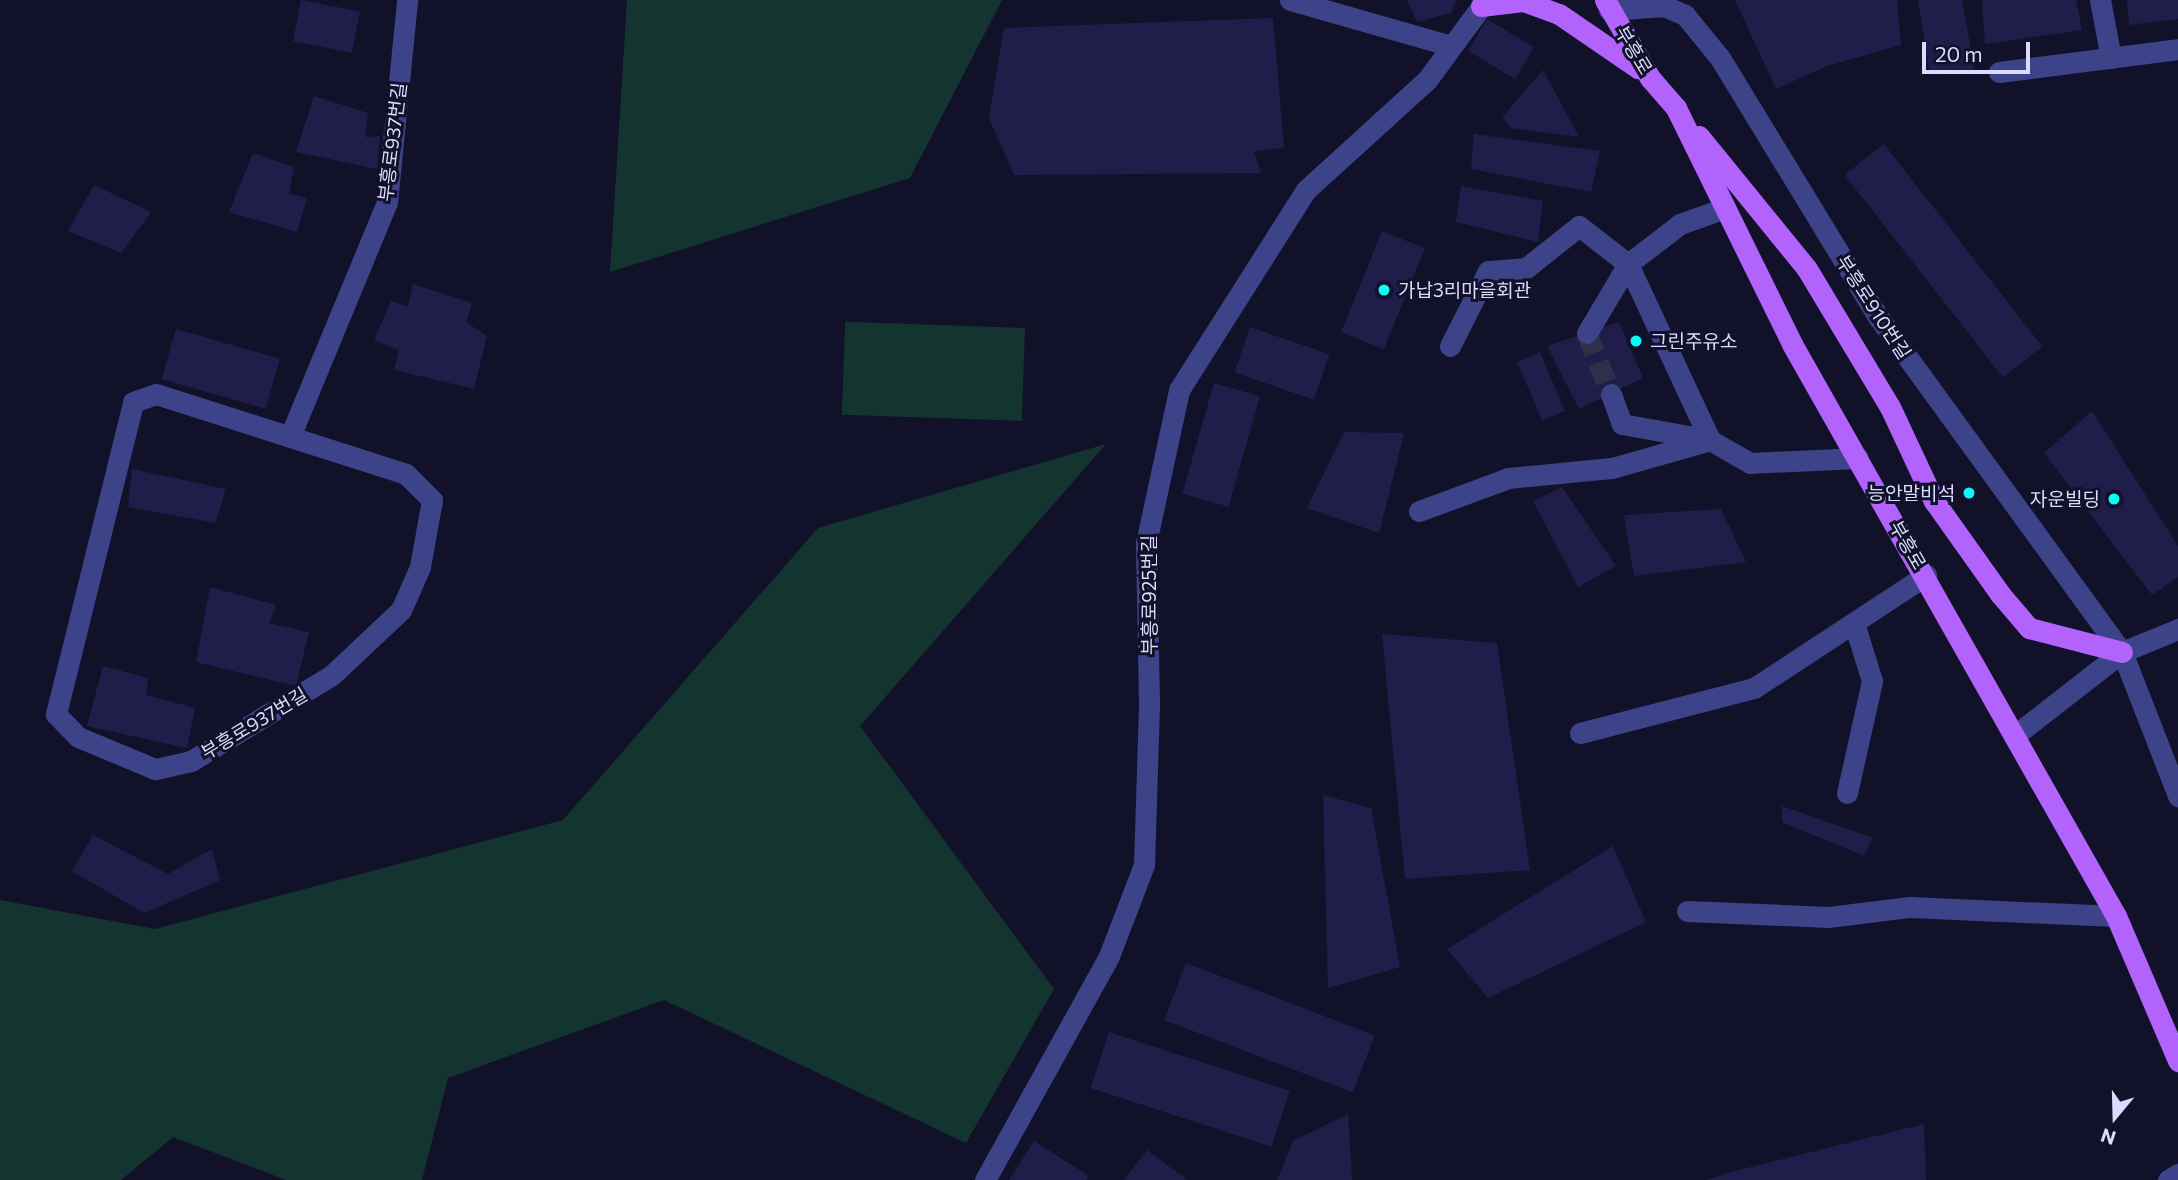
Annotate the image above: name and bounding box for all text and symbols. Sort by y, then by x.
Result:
street label: 부흥로 [1611,22,1657,78]
scale bar [1926,28,2035,72]
text: 20 m [1935,41,1983,66]
street label: 부흥로937번길 [373,81,411,203]
street label: 부흥로910번길 [1832,251,1916,363]
place label: 가납3리마을회관 [1398,279,1531,301]
marker: 가납3리마을회관 [1376,282,1392,298]
place label: 그린주유소 [1650,330,1737,352]
marker: 그린주유소 [1628,333,1644,349]
place label: 능안말비석 [1868,482,1955,504]
marker: 능안말비석 [1961,485,1977,501]
place label: 자운빌딩 [2030,488,2100,510]
marker: 자운빌딩 [2106,491,2122,507]
street label: 부흥로 [1885,517,1931,573]
street label: 부흥로925번길 [1138,535,1160,655]
street label: 부흥로937번길 [197,682,311,764]
north arrow [2080,1082,2150,1152]
text: N [2098,1124,2118,1151]

